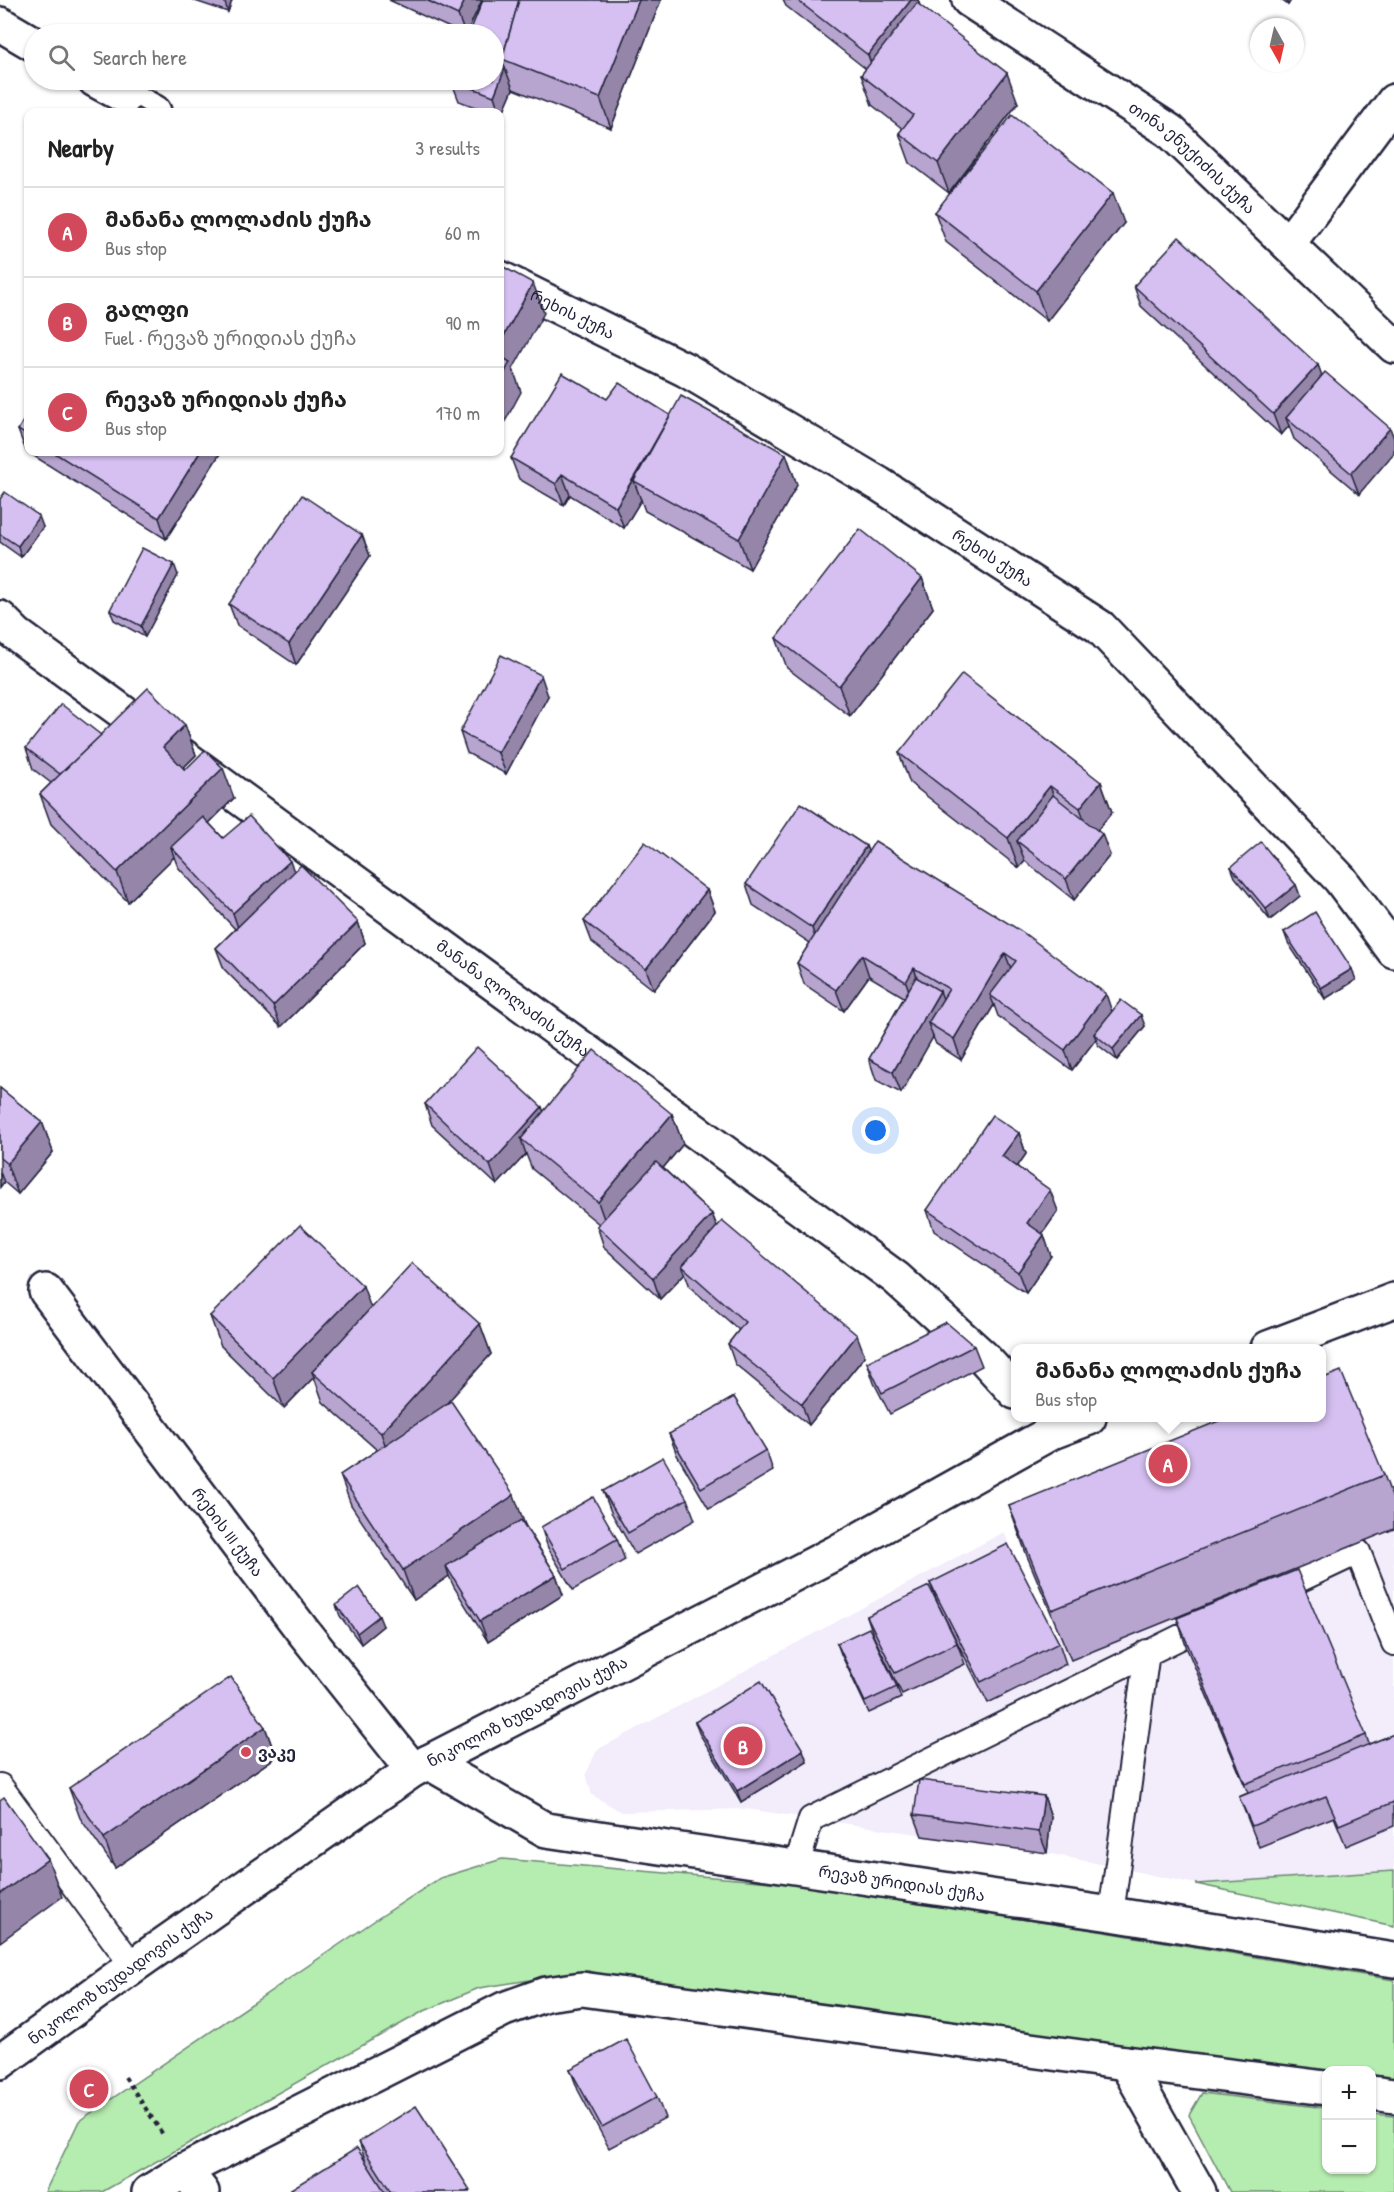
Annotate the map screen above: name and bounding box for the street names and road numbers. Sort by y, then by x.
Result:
street label: თინა ენუქიძის ქუჩა [1125,96,1261,219]
street label: რეხის ქუჩა [527,284,619,344]
street label: რეხის ქუჩა [948,523,1037,592]
street label: მანანა ლოლაძის ქუჩა [432,934,595,1062]
street label: რეხის III ქუჩა [187,1483,269,1581]
street label: ნიკოლოზ ხუდადოვის ქუჩა [423,1651,631,1772]
street label: რევაზ ურიდიას ქუჩა [817,1860,986,1906]
street label: ნიკოლოზ ხუდადოვის ქუჩა [23,1902,217,2049]

